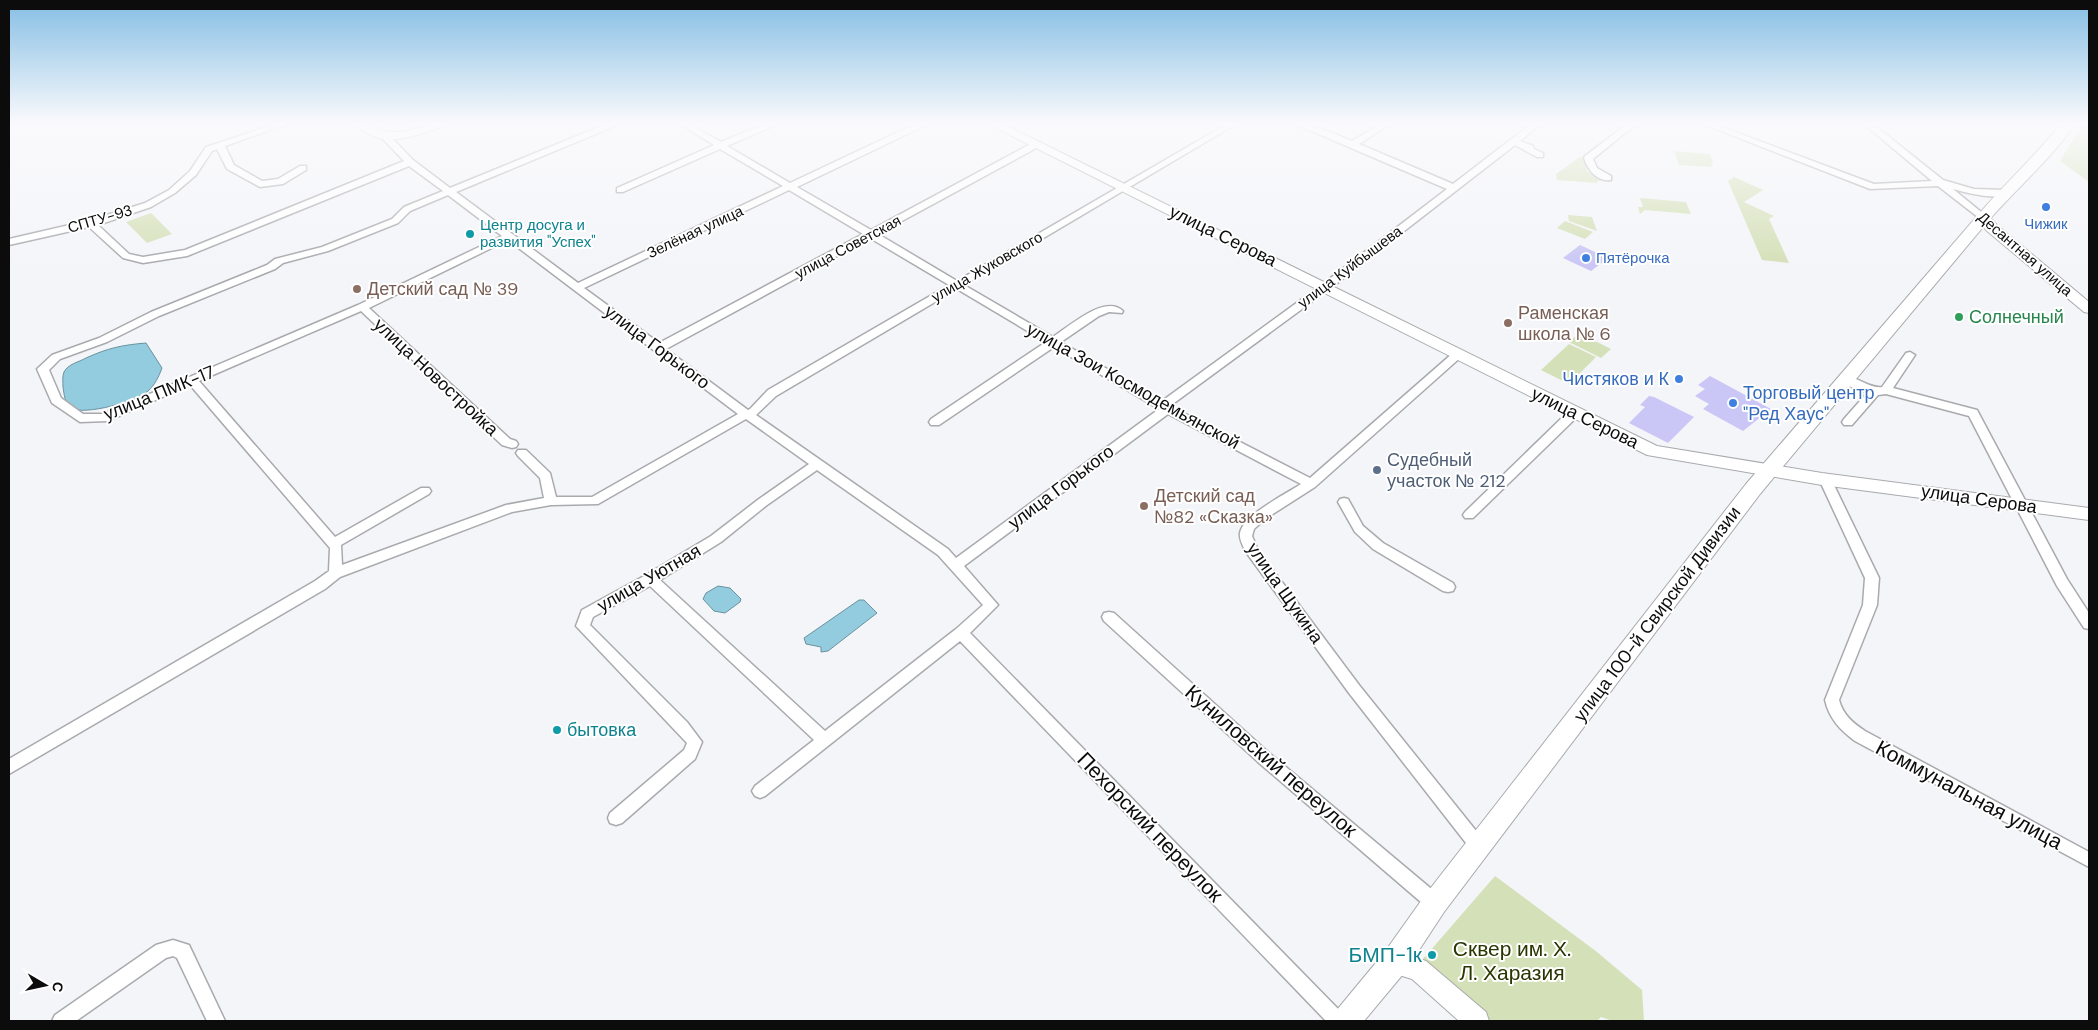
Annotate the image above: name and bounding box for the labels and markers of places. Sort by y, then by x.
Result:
marker: Чижик [2040,201,2052,213]
place label: Чижик [2024,214,2068,234]
place label: Центр досуга и развития "Успех" [480,215,596,252]
marker: Центр досуга и развития "Успех" [464,228,476,240]
place label: Пятёрочка [1596,248,1670,268]
marker: Пятёрочка [1580,252,1592,264]
place label: Детский сад № 39 [367,277,518,301]
marker: Детский сад № 39 [351,283,363,295]
place label: Раменская школа № 6 [1518,301,1611,346]
place label: Солнечный [1969,305,2064,329]
marker: Солнечный [1953,311,1965,323]
marker: Раменская школа № 6 [1502,317,1514,329]
place label: Чистяков и К [1562,367,1670,391]
marker: Чистяков и К [1673,373,1685,385]
place label: Торговый центр "Ред Хаус" [1743,381,1874,426]
marker: Торговый центр "Ред Хаус" [1727,397,1739,409]
place label: Судебный участок № 212 [1387,448,1506,493]
marker: Судебный участок № 212 [1371,464,1383,476]
place label: Детский сад №82 «Сказка» [1154,484,1273,529]
marker: Детский сад №82 «Сказка» [1138,500,1150,512]
place label: бытовка [567,718,637,742]
marker: бытовка [551,724,563,736]
place label: БМП-1к [1349,941,1423,969]
marker: БМП-1к [1426,949,1438,961]

